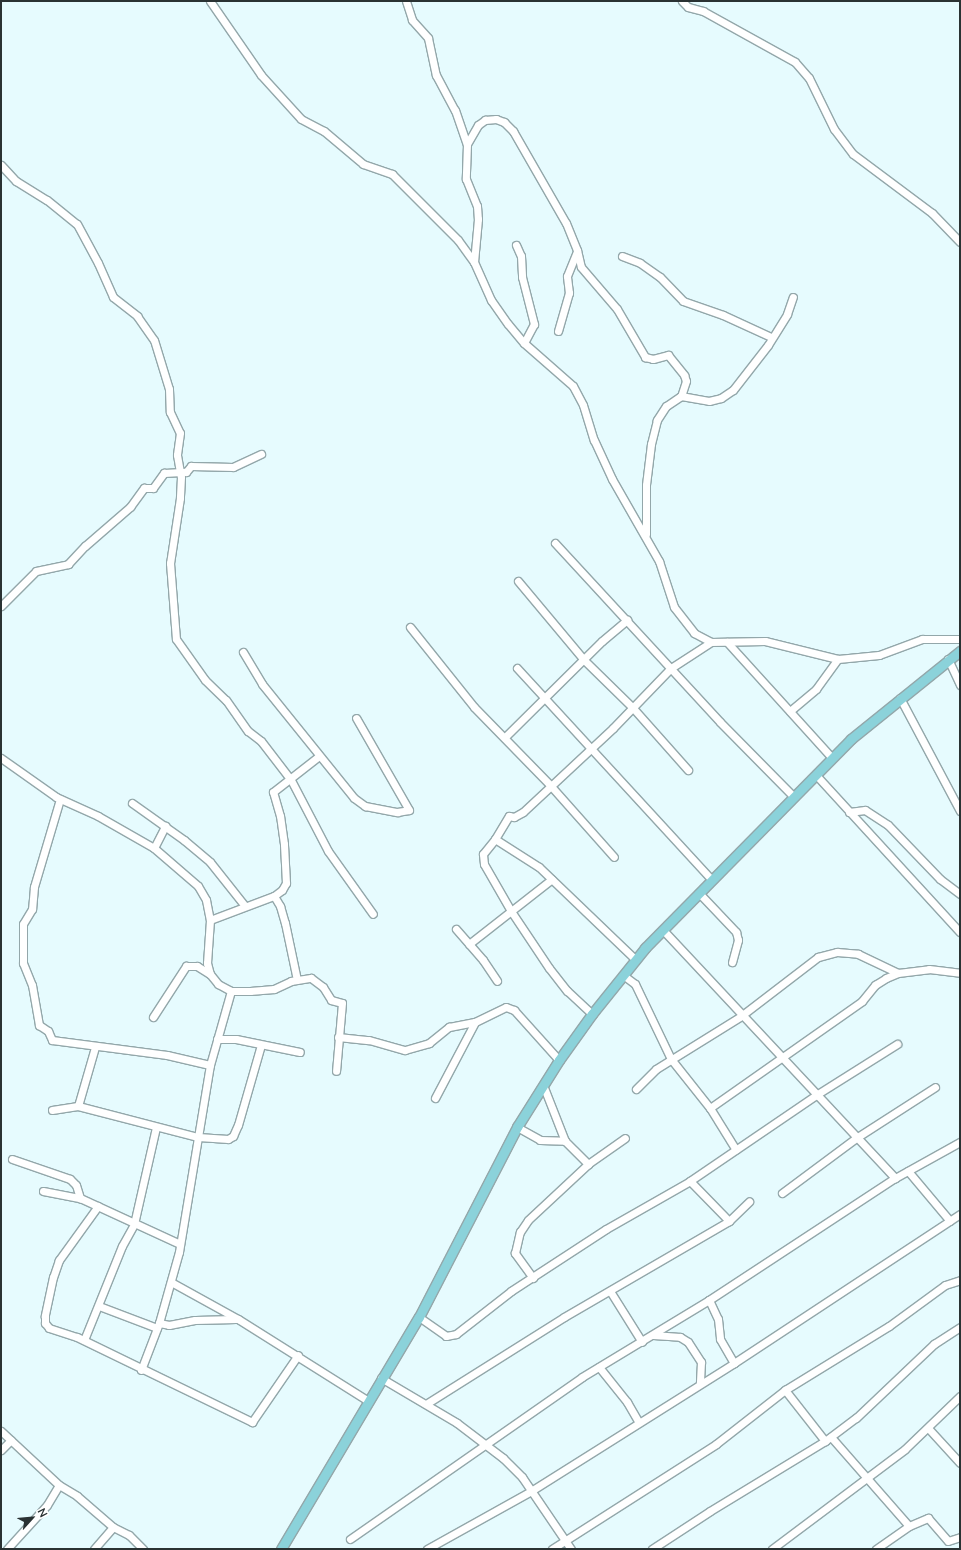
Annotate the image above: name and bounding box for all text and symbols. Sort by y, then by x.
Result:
north arrow [12,1498,52,1538]
text: N [35,1506,51,1519]

